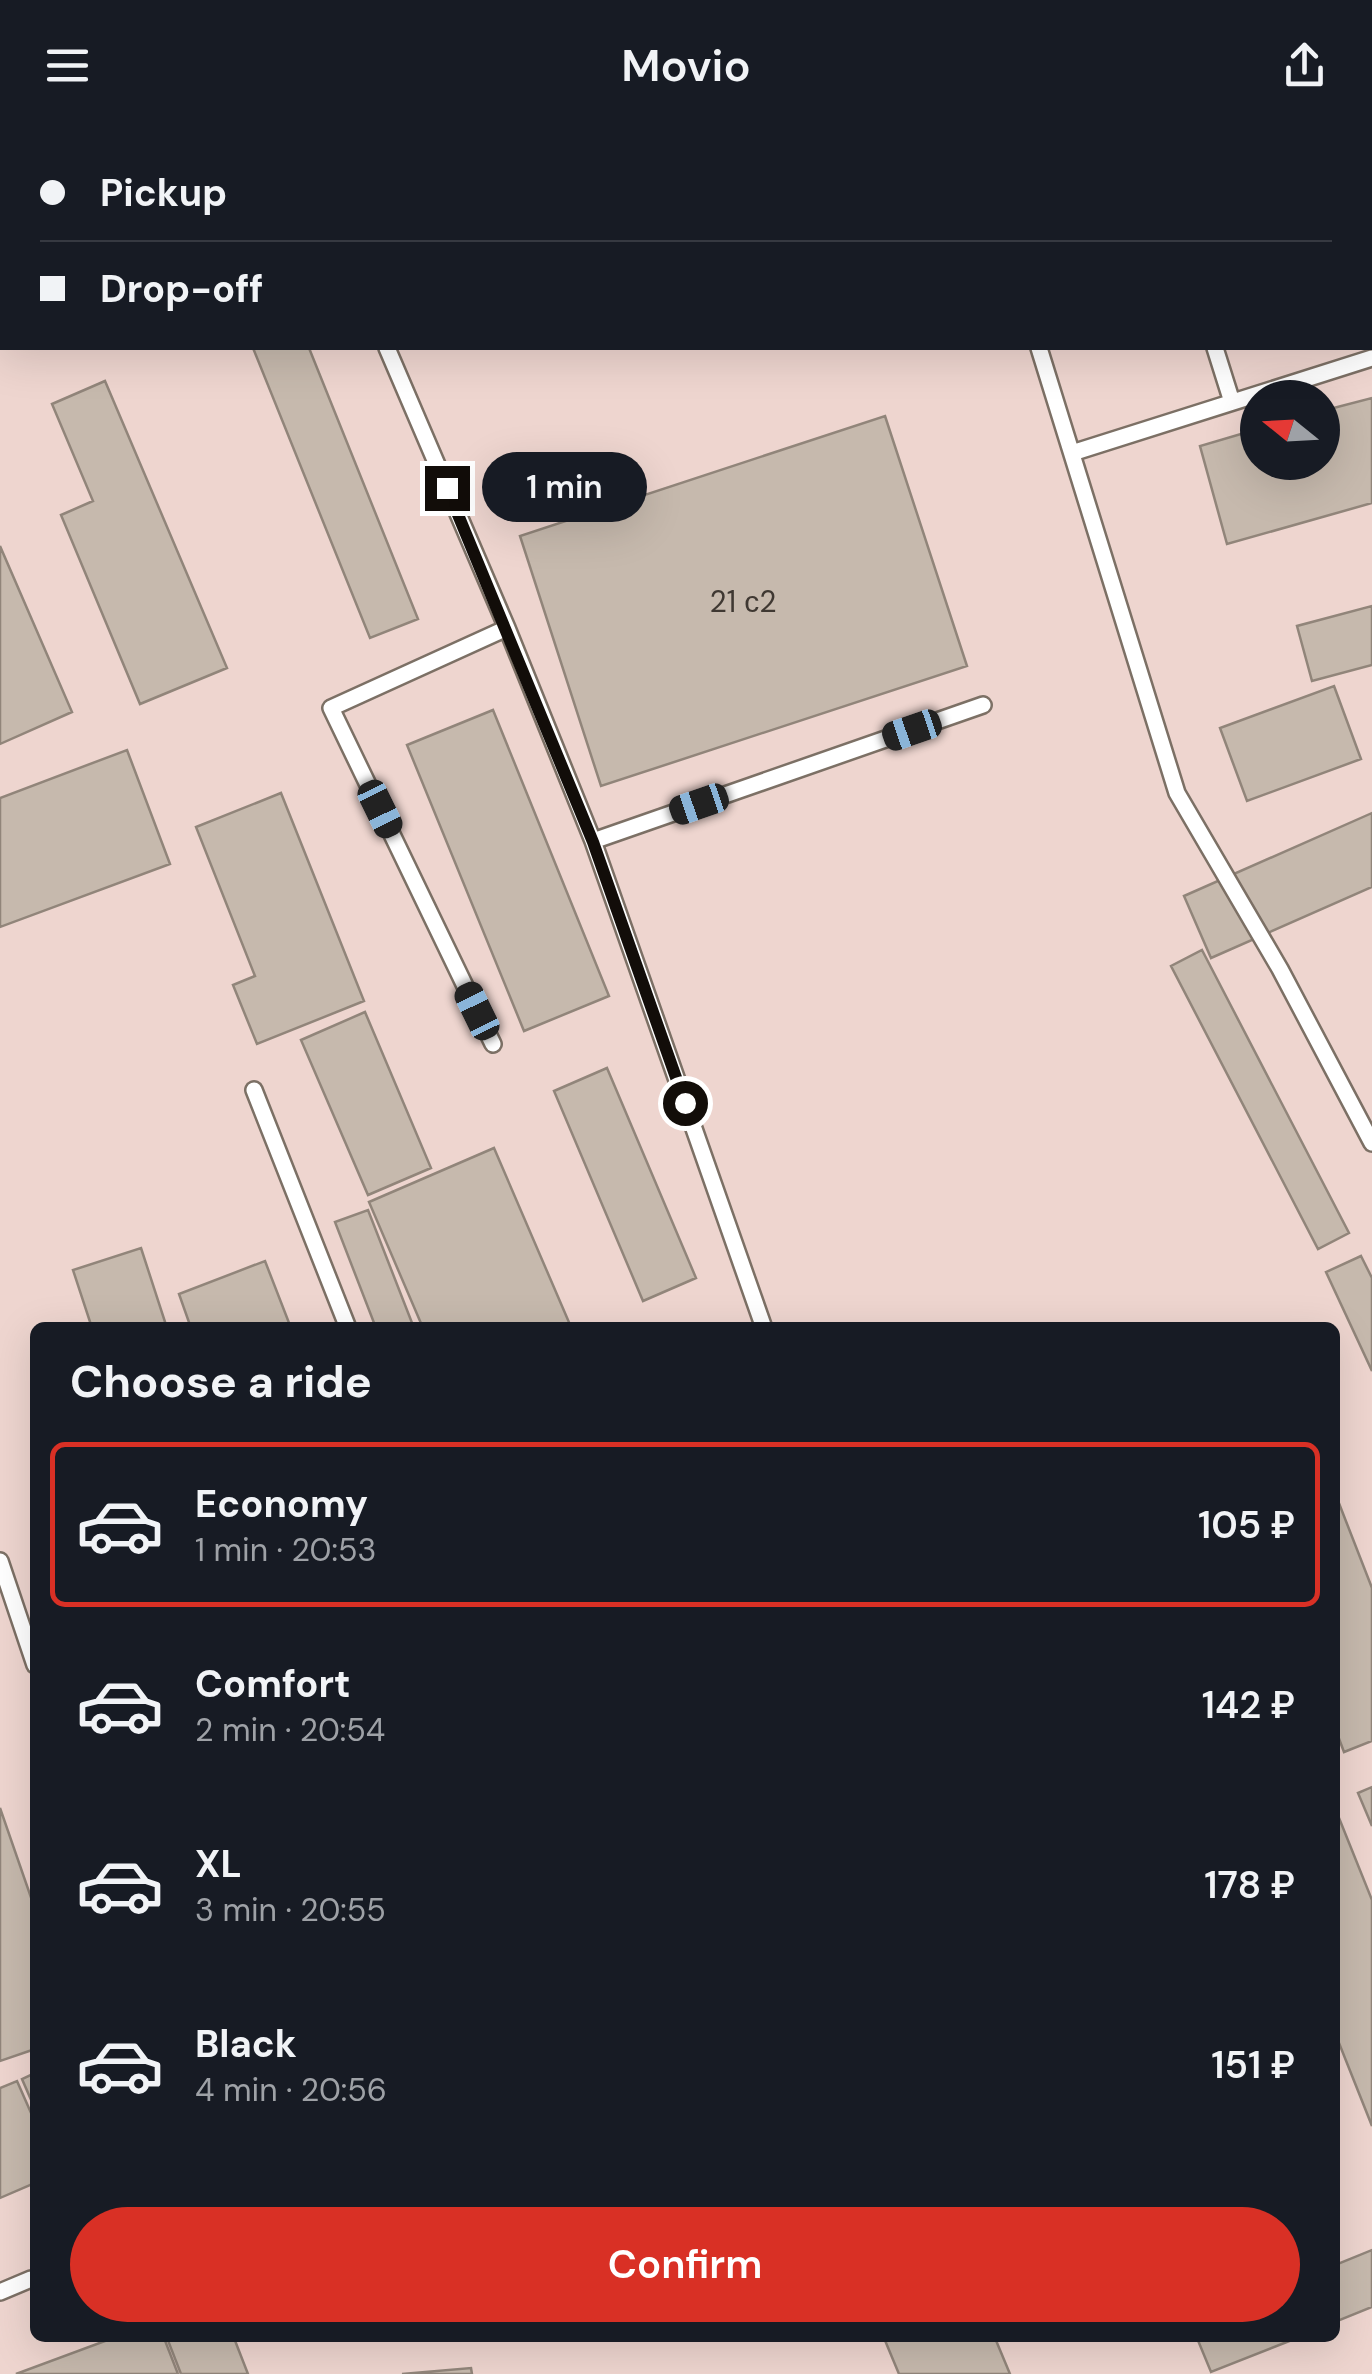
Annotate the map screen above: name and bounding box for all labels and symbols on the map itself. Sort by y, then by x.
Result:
north arrow [1240,380,1340,480]
callout: 1 min [482,453,647,523]
route end [425,466,470,511]
house number: 21 с2 [710,582,776,621]
car [879,706,945,754]
car [353,775,407,843]
car [666,780,732,828]
car [450,977,504,1045]
route start [663,1081,708,1126]

